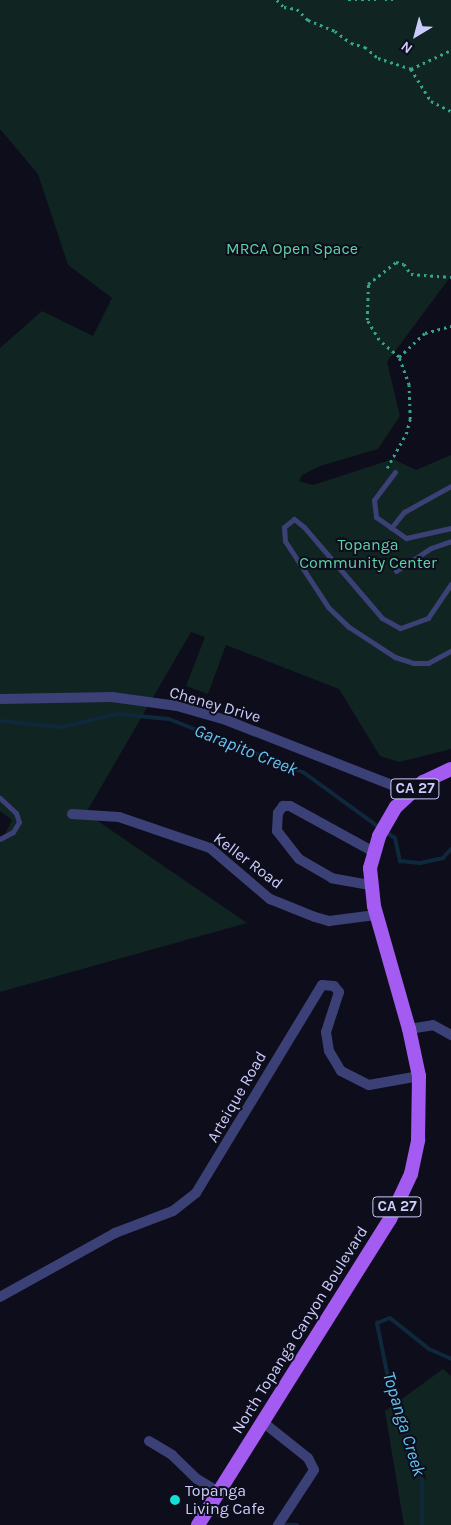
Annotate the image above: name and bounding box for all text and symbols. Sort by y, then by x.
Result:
north arrow [391,10,441,60]
text: N [398,38,416,57]
park label: MRCA Open Space [226,239,358,259]
park label: Topanga Community Center [299,535,437,573]
street label: Cheney Drive [167,683,263,727]
water label: Garapito Creek [191,719,301,781]
road number: CA 27 [390,776,440,802]
street label: Keller Road [210,829,286,893]
street label: Arteique Road [203,1048,271,1146]
road number: CA 27 [372,1194,422,1220]
street label: North Topanga Canyon Boulevard [228,1223,372,1437]
water label: Topanga Creek [378,1369,430,1479]
place label: Topanga Living Cafe [185,1481,265,1519]
marker: Topanga Living Cafe [169,1494,181,1506]

